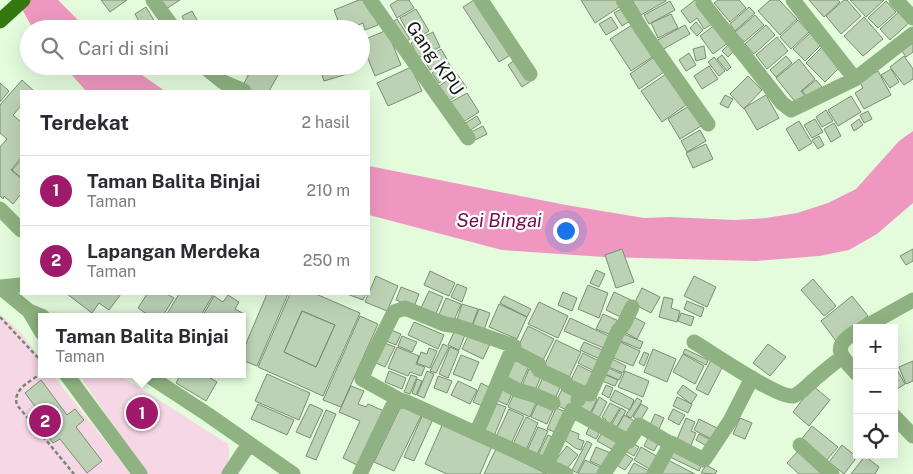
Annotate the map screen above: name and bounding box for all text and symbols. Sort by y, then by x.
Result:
street label: Gang KPU [402,17,468,99]
search box [20,20,370,75]
icon: search [38,34,66,62]
text: Cari di sini [78,37,169,59]
text: Terdekat [40,110,129,135]
text: 2 hasil [302,113,350,132]
text: Taman Balita Binjai [87,170,260,192]
text: 1 [53,181,59,200]
text: 210 m [306,181,350,200]
text: Taman [87,192,136,211]
water label: Sei Bingai [456,209,542,231]
your location [553,218,579,244]
text: Lapangan Merdeka [87,240,260,262]
text: 2 [51,251,61,270]
text: 250 m [303,251,350,270]
text: Taman [87,262,136,281]
popup [38,313,246,378]
map controls [853,324,898,459]
button: + [853,324,898,369]
text: Taman Balita Binjai [55,325,229,347]
text: Taman [55,347,105,366]
button: − [853,369,898,414]
pin: 1 [126,394,158,432]
pin: 2 [29,402,61,440]
button: locate [853,414,898,459]

